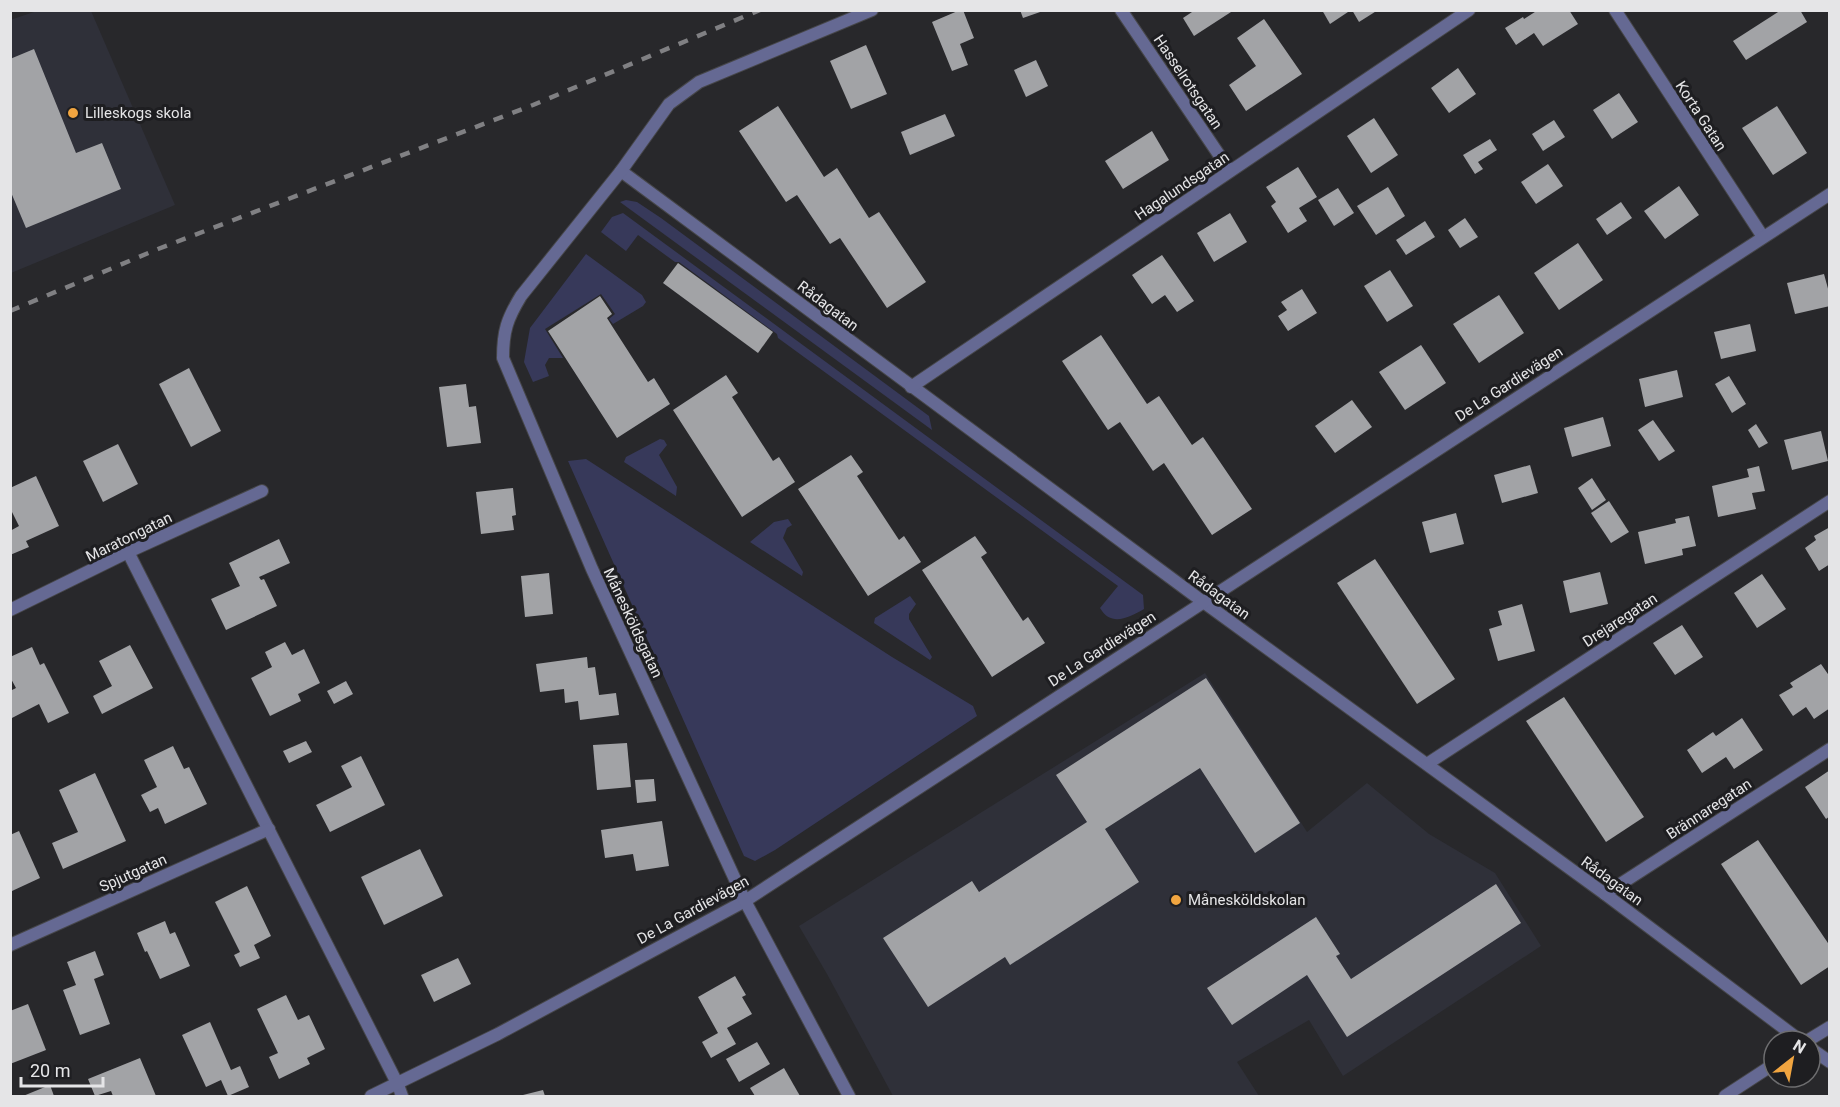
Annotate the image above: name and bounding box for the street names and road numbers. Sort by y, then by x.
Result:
street label: Hasselrotsgatan [1150,31,1226,133]
street label: Korta Gatan [1672,78,1730,154]
street label: Hagalundsgatan [1131,148,1233,224]
street label: Rådagatan [794,277,862,335]
street label: De La Gardievägen [1452,342,1566,426]
street label: Maratongatan [83,508,175,566]
street label: Månesköldsgatan [600,565,666,681]
street label: Rådagatan [1185,567,1253,623]
street label: Drejaregatan [1579,589,1661,651]
street label: De La Gardievägen [1045,607,1159,691]
street label: Brännaregatan [1663,775,1755,843]
street label: Spjutgatan [96,850,170,896]
street label: Rådagatan [1578,853,1646,909]
street label: De La Gardievägen [634,872,752,948]

